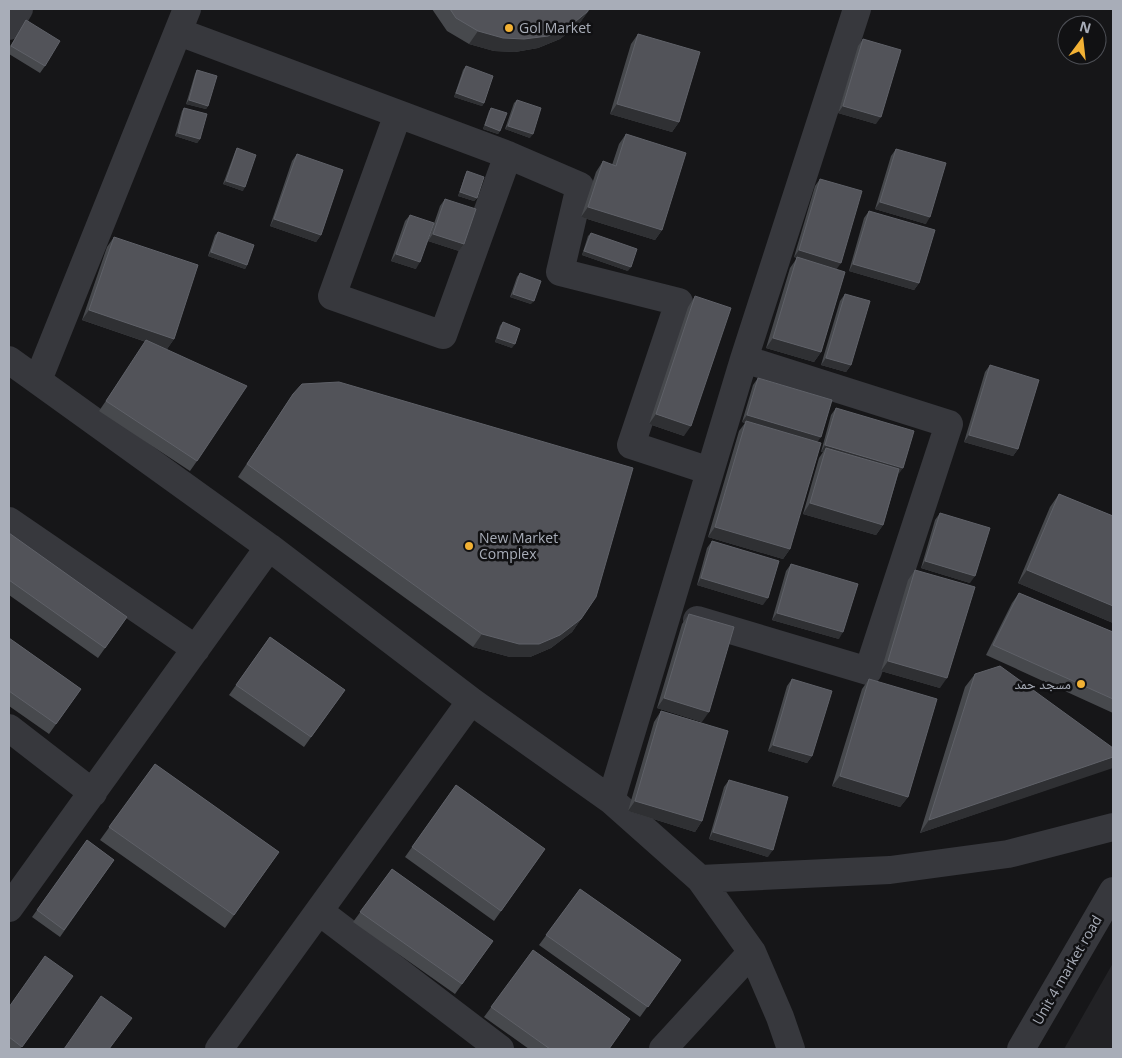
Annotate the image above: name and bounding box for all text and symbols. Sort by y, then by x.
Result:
north arrow [1057,15,1107,65]
text: N [1078,16,1093,38]
place label: Gol Market [519,18,591,37]
marker: Gol Market [503,22,515,34]
place label: New Market Complex [479,528,558,563]
marker: New Market Complex [463,540,475,552]
place label: مسجد حمد [1014,674,1071,693]
marker: مسجد حمد [1075,678,1087,690]
street label: Unit 4 market road [1027,912,1106,1028]

